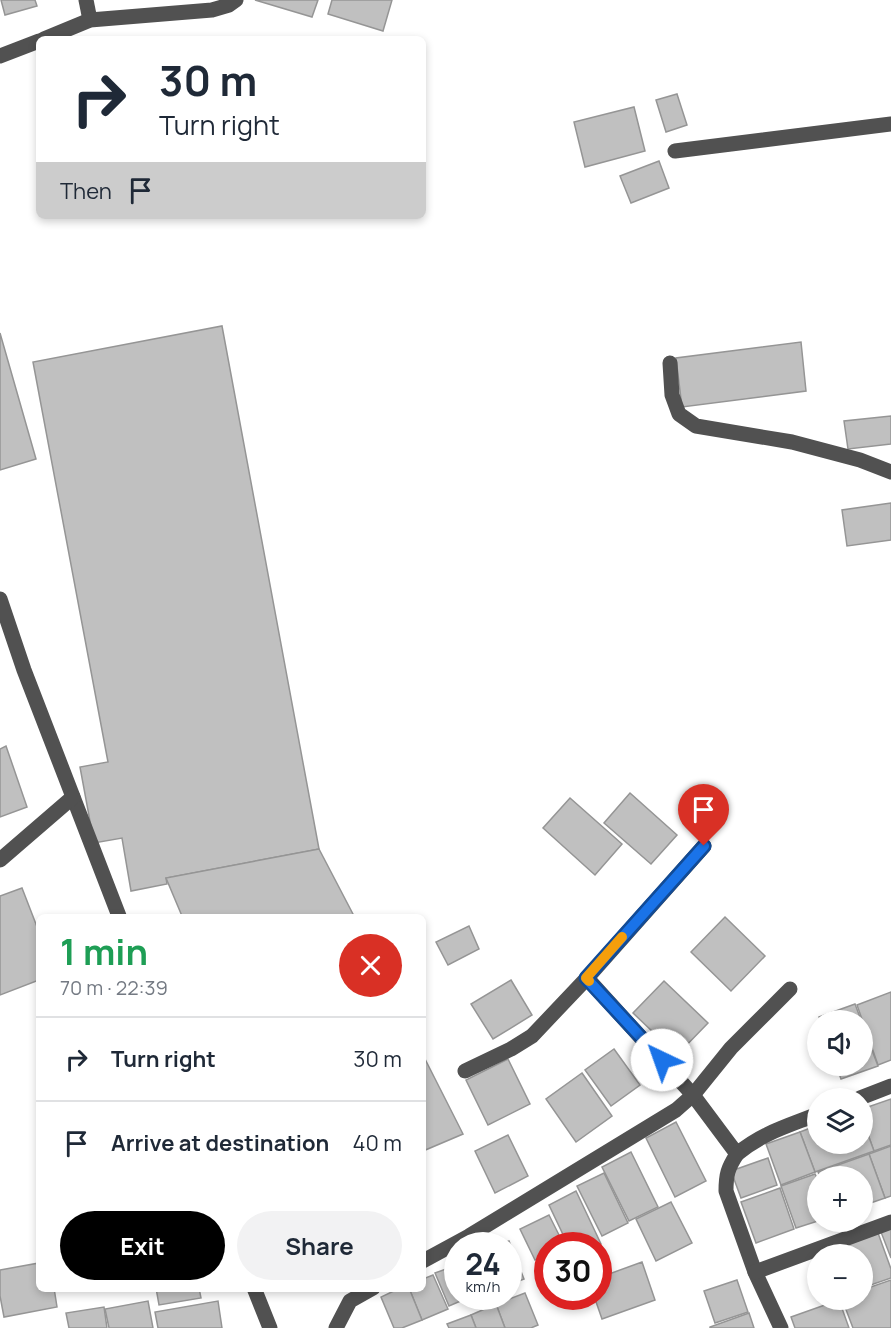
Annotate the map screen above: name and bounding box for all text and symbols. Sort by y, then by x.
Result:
text: 30 m [159,51,257,109]
icon: right [60,60,138,138]
text: Turn right [159,106,280,143]
icon: arrive [124,174,157,207]
text: Then [60,176,112,206]
pin [678,784,729,846]
icon: arrive [687,793,720,826]
text: 1 min [60,927,148,976]
button: close [339,934,402,997]
text: 70 m · 22:39 [60,974,168,1001]
map controls [807,1010,873,1310]
button: sound [807,1010,873,1076]
position arrow [630,1028,694,1092]
icon: right [60,1043,93,1076]
text: Turn right [111,1044,216,1074]
text: 30 m [353,1044,402,1074]
button: layers [807,1088,873,1154]
icon: arrive [60,1127,93,1160]
text: Arrive at destination [111,1128,329,1158]
text: 40 m [353,1128,402,1158]
button: + [807,1166,873,1232]
button: Exit [60,1211,225,1280]
button: Share [237,1211,402,1280]
speed limit sign: 30 [534,1232,612,1310]
text: 24 [465,1243,501,1284]
button: − [807,1244,873,1310]
text: km/h [466,1276,500,1297]

